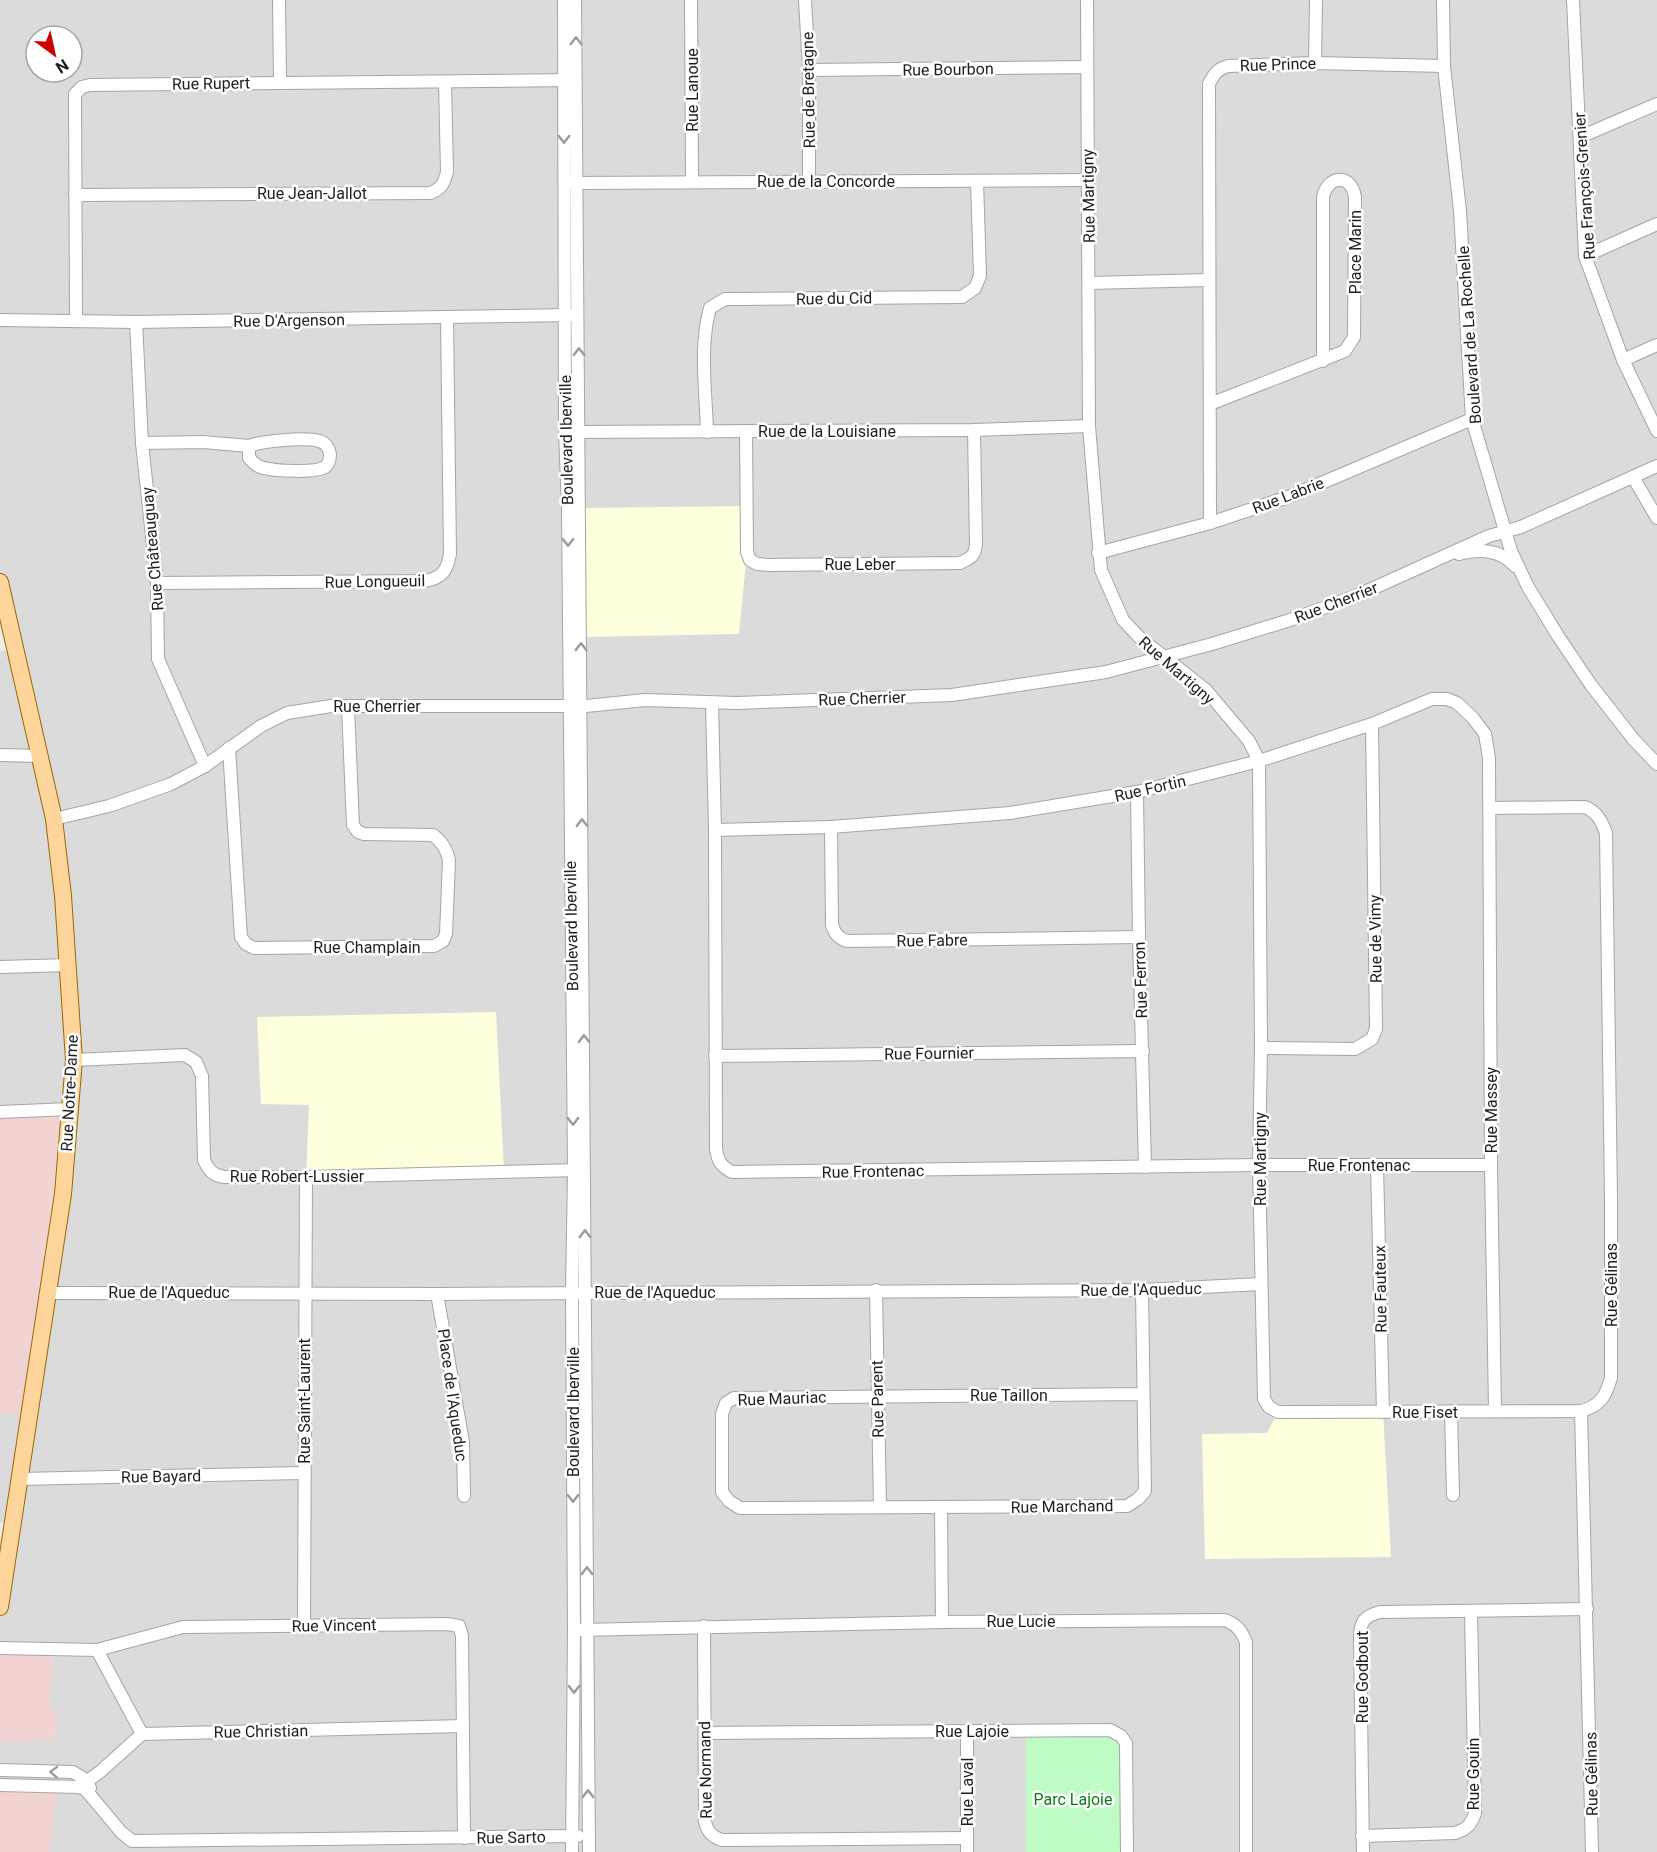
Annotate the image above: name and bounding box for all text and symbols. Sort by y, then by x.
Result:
north arrow [24,24,84,84]
street label: Rue de Bretagne [798,32,819,148]
one-way arrow [570,36,582,45]
street label: Rue Lanoue [683,48,702,132]
street label: Rue Prince [1240,54,1316,75]
text: N [52,55,72,77]
street label: Rue Bourbon [902,59,994,80]
street label: Rue Rupert [172,73,250,94]
street label: Rue François-Grenier [1570,111,1599,260]
one-way arrow [558,135,570,144]
street label: Rue Martigny [1078,148,1099,243]
street label: Rue de la Concorde [757,172,895,191]
street label: Rue Jean-Jallot [257,184,367,203]
street label: Place Marin [1346,210,1365,294]
street label: Boulevard de La Rochelle [1454,245,1485,425]
street label: Rue du Cid [796,288,872,309]
street label: Rue D'Argenson [233,310,345,331]
one-way arrow [573,348,585,357]
street label: Boulevard Iberville [556,375,577,505]
street label: Rue de la Louisiane [758,422,896,441]
street label: Rue Labrie [1250,473,1327,518]
street label: Rue Châteauguay [138,486,167,612]
one-way arrow [562,538,574,547]
street label: Rue Leber [824,555,896,574]
street label: Rue Longueuil [325,571,425,592]
street label: Rue Cherrier [1292,578,1381,627]
street label: Rue Martigny [1135,632,1219,709]
one-way arrow [575,642,587,651]
street label: Rue Cherrier [818,687,907,710]
street label: Rue Cherrier [333,697,421,716]
street label: Rue Fortin [1113,771,1188,806]
one-way arrow [576,819,588,828]
street label: Boulevard Iberville [561,861,582,991]
street label: Rue de Vimy [1365,894,1386,983]
street label: Rue Fabre [896,930,968,951]
street label: Rue Champlain [313,938,421,957]
street label: Rue Ferron [1130,941,1151,1019]
street label: Rue Notre-Dame [57,1034,82,1152]
one-way arrow [578,1035,590,1044]
street label: Rue Fournier [884,1043,975,1064]
street label: Rue Massey [1482,1066,1501,1153]
street label: Rue Martigny [1251,1112,1270,1206]
one-way arrow [567,1117,579,1126]
street label: Rue Frontenac [1308,1156,1410,1175]
street label: Rue Frontenac [822,1161,924,1182]
street label: Rue Robert-Lussier [230,1167,365,1186]
one-way arrow [579,1230,591,1239]
street label: Rue Gélinas [1602,1243,1621,1327]
street label: Rue Fauteux [1370,1245,1391,1333]
street label: Rue de l'Aqueduc [1080,1279,1202,1300]
street label: Rue de l'Aqueduc [108,1283,230,1302]
street label: Rue de l'Aqueduc [594,1283,716,1302]
street label: Place de l'Aqueduc [434,1328,471,1463]
street label: Rue Saint-Laurent [295,1338,314,1464]
street label: Boulevard Iberville [564,1347,583,1477]
street label: Rue Parent [867,1360,888,1438]
street label: Rue Taillon [970,1386,1048,1405]
street label: Rue Mauriac [737,1387,827,1410]
street label: Rue Fiset [1392,1403,1458,1422]
street label: Rue Bayard [121,1466,201,1487]
one-way arrow [567,1494,579,1503]
street label: Rue Marchand [1010,1496,1114,1517]
one-way arrow [581,1567,593,1576]
street label: Rue Lucie [987,1612,1055,1631]
street label: Rue Vincent [291,1615,377,1636]
street label: Rue Godbout [1353,1631,1372,1723]
one-way arrow [568,1684,580,1693]
street label: Rue Christian [214,1721,308,1742]
street label: Rue Normand [695,1721,716,1819]
street label: Rue Lajoie [935,1722,1009,1741]
street label: Rue Gélinas [1581,1732,1602,1816]
street label: Rue Gouin [1464,1738,1483,1810]
street label: Rue Laval [958,1758,977,1826]
one-way arrow [49,1765,58,1778]
one-way arrow [582,1789,594,1798]
park label: Parc Lajoie [1034,1790,1112,1809]
street label: Rue Sarto [476,1827,546,1848]

